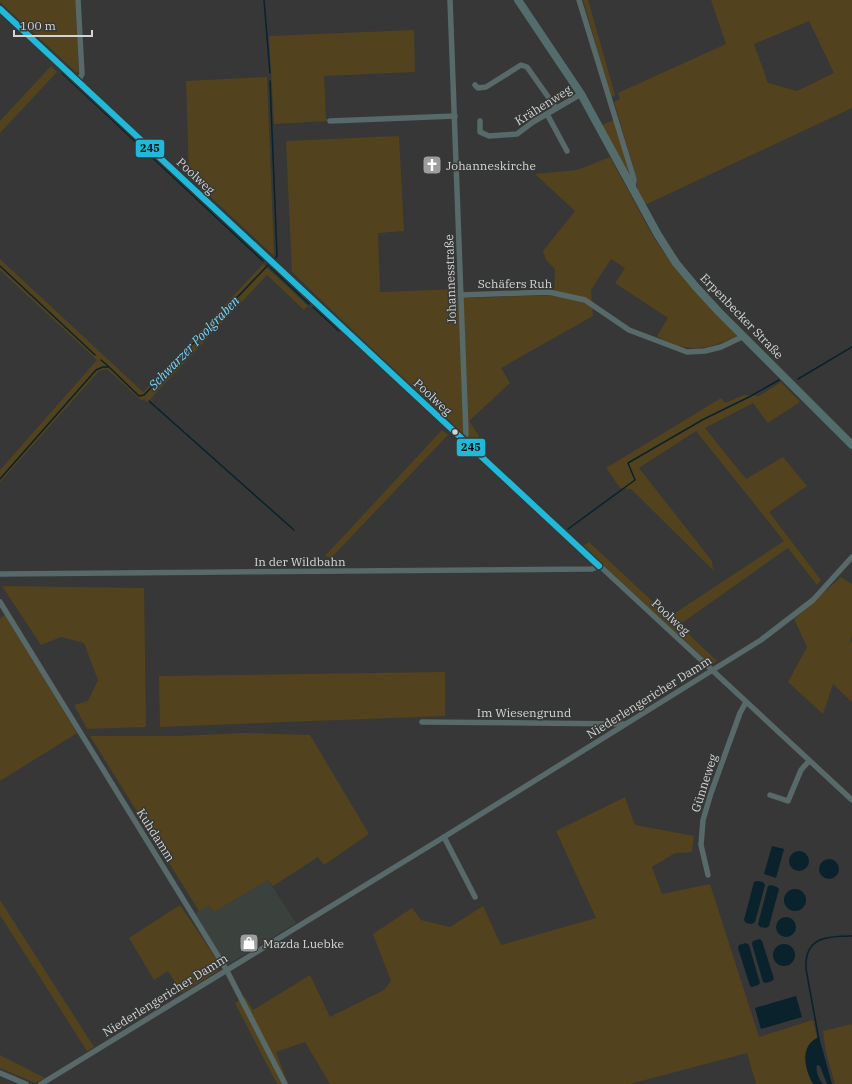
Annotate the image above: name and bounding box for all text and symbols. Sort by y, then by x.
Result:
scale bar [14,12,92,38]
text: 100 m [20,18,56,33]
street label: Krähenweg [512,81,574,128]
line badge: 245 [135,139,165,158]
text: 245 [140,141,160,155]
church icon: Johanneskirche [421,154,443,176]
street label: Poolweg [174,155,219,198]
place label: Johanneskirche [446,158,536,173]
street label: Johannesstraße [441,234,459,324]
street label: Erpenbecker Straße [697,270,787,362]
street label: Schäfers Ruh [478,276,553,291]
water label: Schwarzer Poolgraben [144,292,244,394]
street label: Poolweg [411,376,456,419]
unlabelled marker [450,427,460,437]
line badge: 245 [456,438,486,457]
text: 245 [461,440,481,454]
street label: In der Wildbahn [254,554,346,569]
street label: Poolweg [649,596,694,639]
street label: Niederlengericher Damm [584,652,715,742]
street label: Im Wiesengrund [477,705,571,720]
street label: Günneweg [688,752,721,814]
street label: Kuhdamm [134,806,179,865]
shop icon: Mazda Luebke [238,932,260,954]
place label: Mazda Luebke [263,936,344,951]
street label: Niederlengericher Damm [100,950,231,1040]

